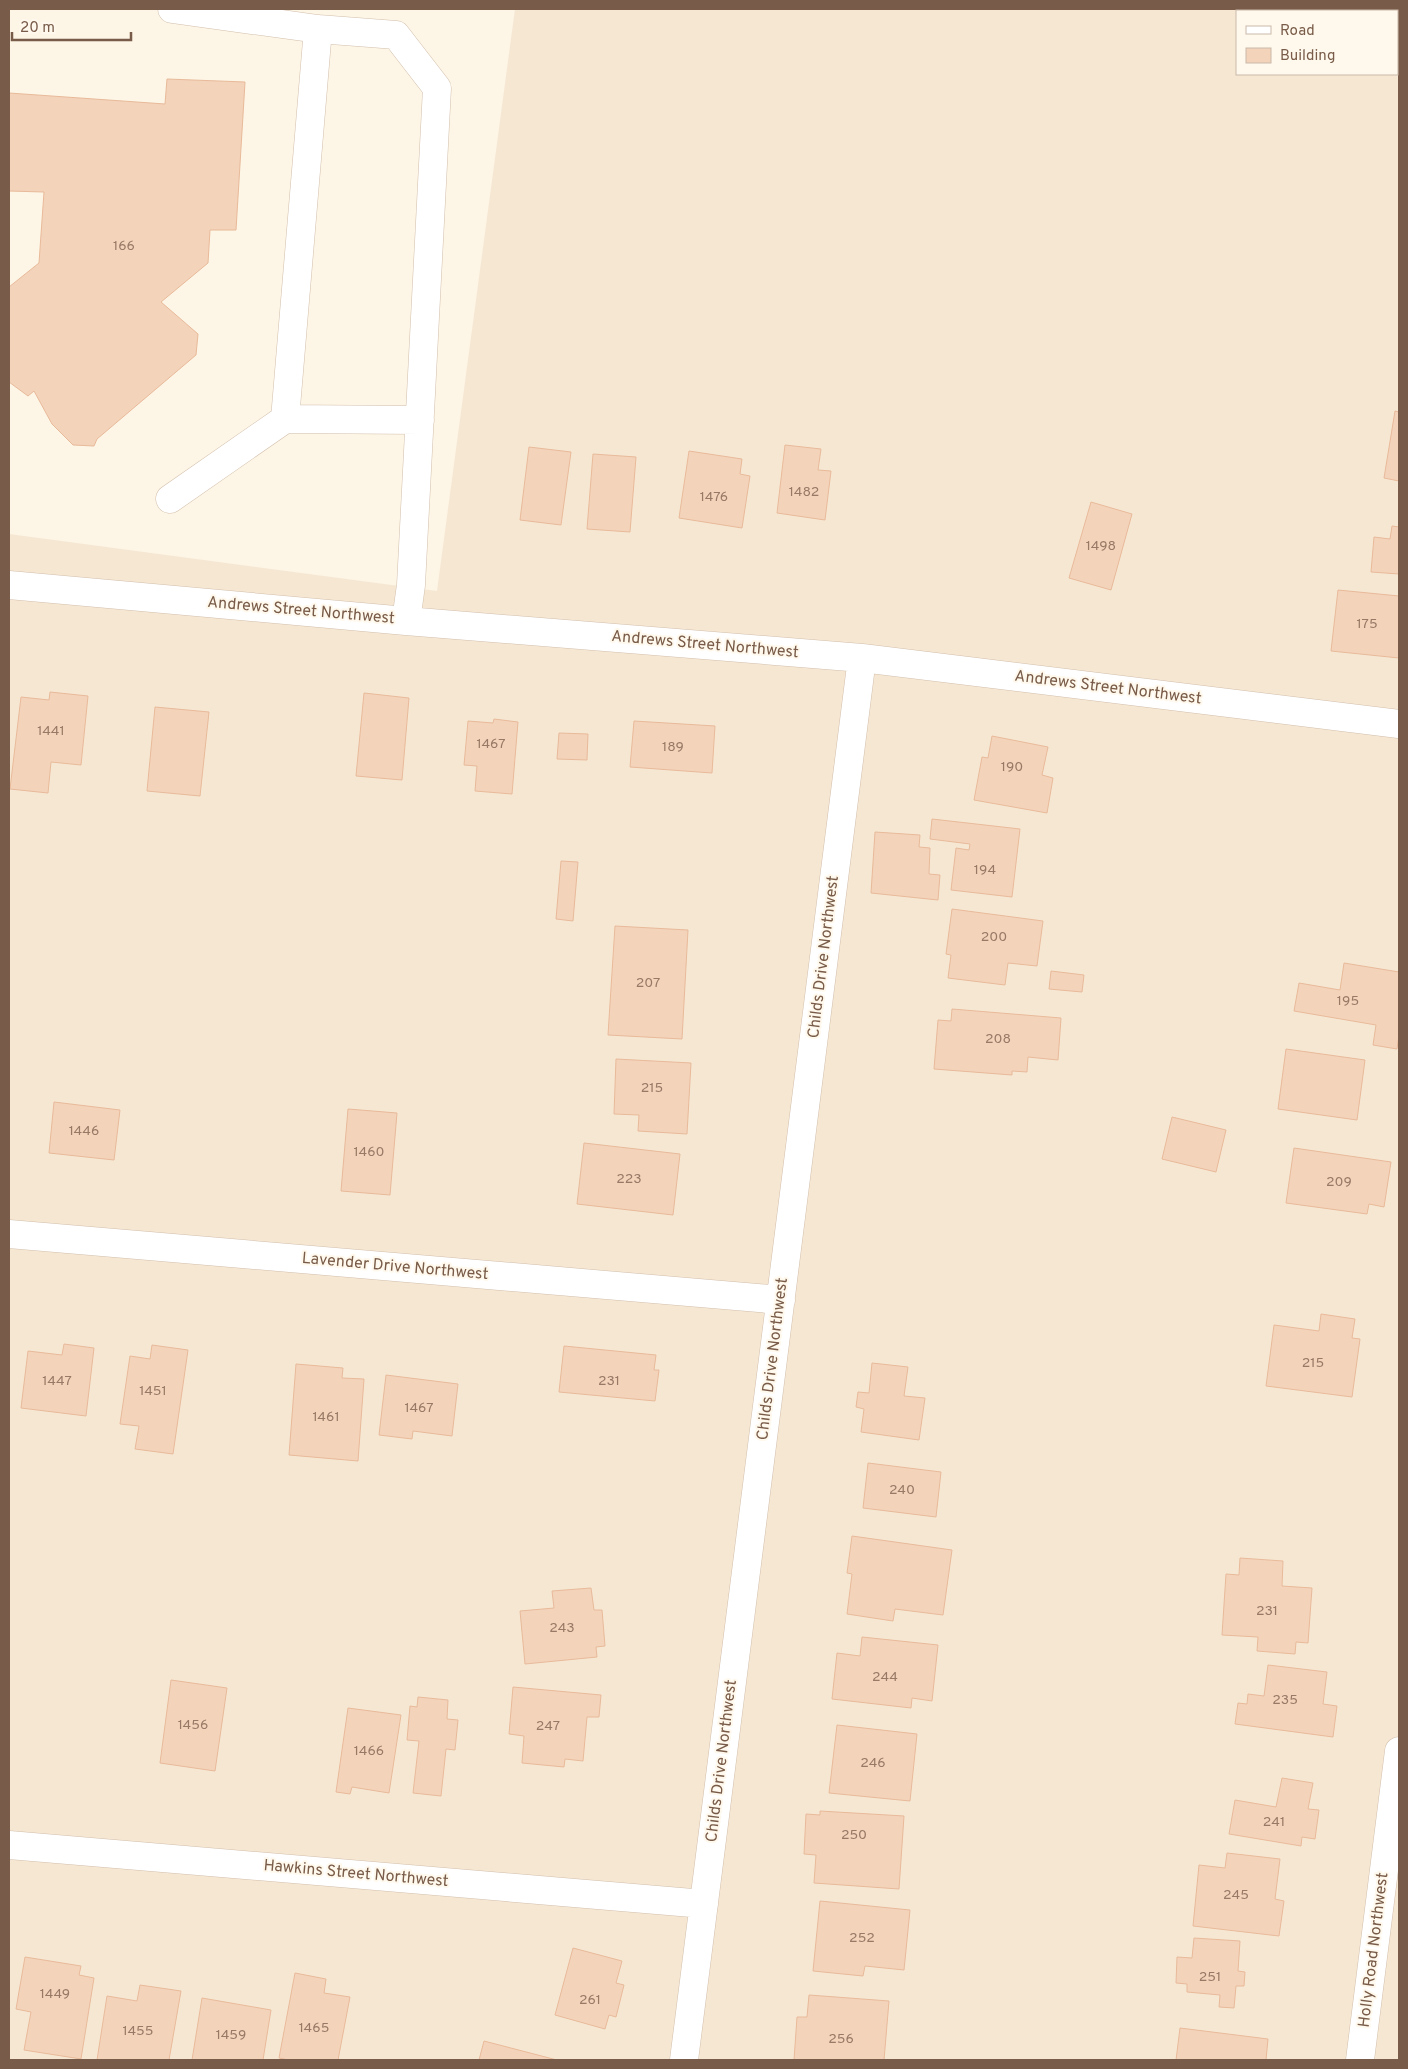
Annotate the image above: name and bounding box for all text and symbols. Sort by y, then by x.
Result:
scale bar [12,10,131,42]
legend [1236,10,1398,75]
text: 20 m [20,19,55,38]
text: Road [1280,22,1315,41]
text: Building [1280,47,1335,66]
house number: 166 [113,238,135,255]
house number: 1482 [789,484,819,501]
house number: 1476 [700,489,728,506]
house number: 1498 [1086,538,1116,555]
street label: Andrews Street Northwest [206,593,396,629]
house number: 175 [1356,616,1378,633]
street label: Andrews Street Northwest [610,627,800,663]
street label: Andrews Street Northwest [1013,667,1203,709]
house number: 1441 [37,723,65,740]
house number: 1467 [476,736,506,753]
house number: 189 [662,739,684,756]
house number: 190 [1001,759,1023,776]
house number: 194 [974,862,996,879]
street label: Childs Drive Northwest [804,874,844,1040]
house number: 200 [981,929,1007,946]
house number: 207 [636,975,660,992]
house number: 195 [1337,993,1359,1010]
house number: 208 [985,1031,1011,1048]
house number: 215 [641,1080,663,1097]
house number: 1446 [69,1123,99,1140]
house number: 1460 [354,1144,384,1161]
house number: 223 [616,1171,642,1188]
house number: 209 [1326,1174,1352,1191]
street label: Lavender Drive Northwest [301,1249,489,1285]
street label: Childs Drive Northwest [753,1276,793,1442]
house number: 215 [1302,1355,1324,1372]
house number: 1447 [42,1373,72,1390]
house number: 231 [598,1373,620,1390]
house number: 1451 [139,1383,167,1400]
house number: 1467 [404,1400,434,1417]
house number: 1461 [312,1409,340,1426]
house number: 240 [889,1482,915,1499]
house number: 231 [1256,1603,1278,1620]
house number: 243 [549,1620,575,1637]
house number: 244 [872,1669,898,1686]
street label: Childs Drive Northwest [702,1678,742,1844]
house number: 235 [1272,1692,1298,1709]
house number: 1456 [178,1717,208,1734]
house number: 247 [536,1718,560,1735]
house number: 1466 [354,1743,384,1760]
house number: 246 [860,1755,886,1772]
house number: 241 [1263,1814,1285,1831]
house number: 250 [841,1827,867,1844]
street label: Hawkins Street Northwest [263,1856,449,1892]
street label: Holly Road Northwest [1355,1871,1393,2029]
house number: 245 [1223,1887,1249,1904]
house number: 252 [849,1930,875,1947]
house number: 251 [1199,1969,1221,1986]
house number: 1449 [40,1986,70,2003]
house number: 261 [579,1992,601,2009]
house number: 1465 [299,2020,329,2037]
house number: 1455 [122,2023,154,2040]
house number: 1459 [216,2027,246,2044]
house number: 256 [828,2031,854,2048]

